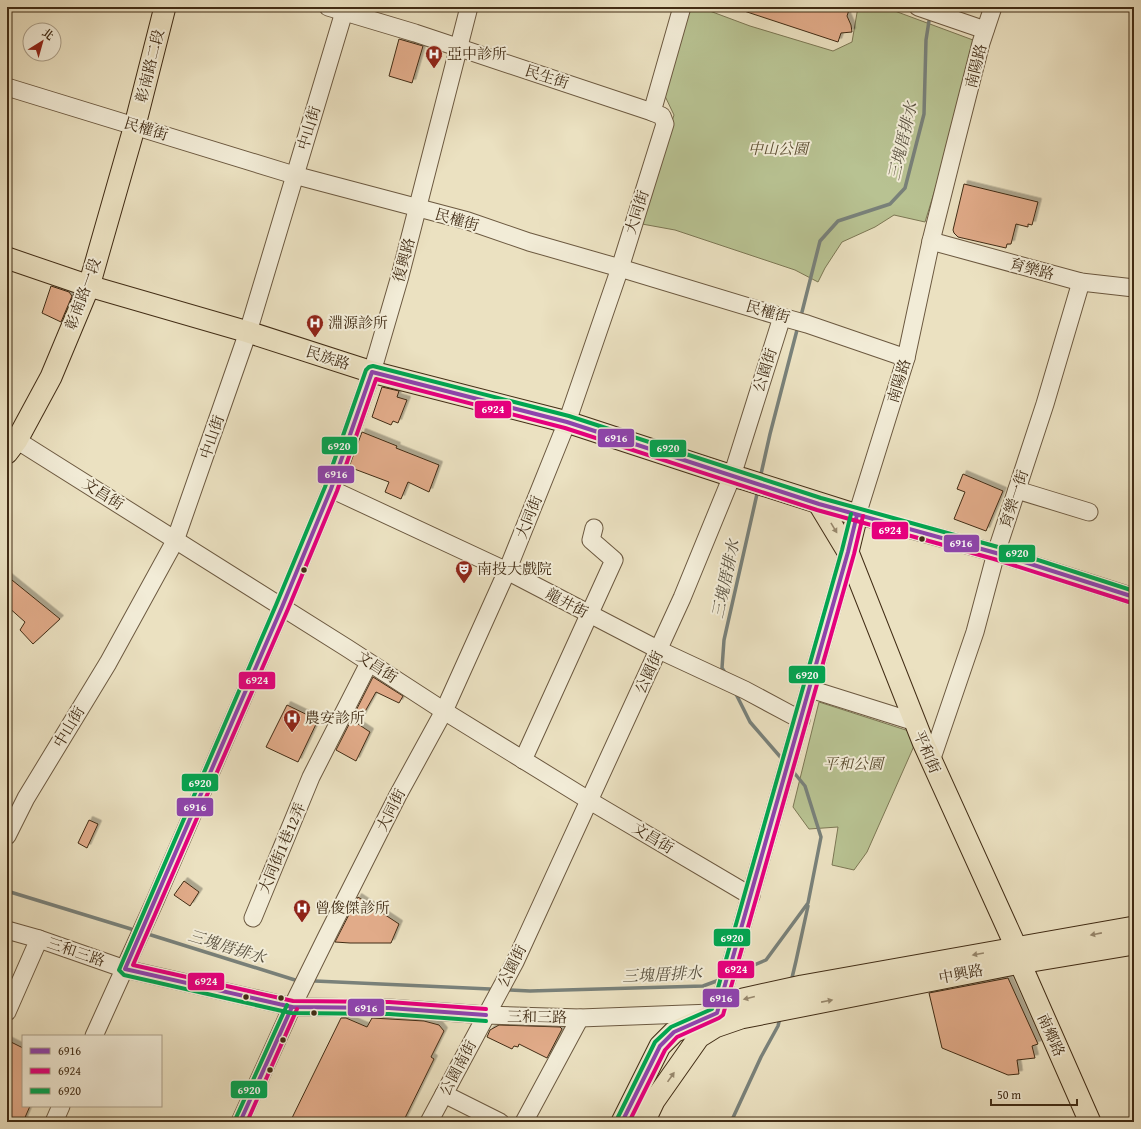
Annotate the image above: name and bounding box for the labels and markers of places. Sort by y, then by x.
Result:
place label: 亞中診所 [447,43,507,64]
hospital icon: 亞中診所 [424,44,444,69]
place label: 淵源診所 [328,312,388,333]
hospital icon: 淵源診所 [305,313,325,338]
unlabelled marker [917,534,927,544]
place label: 南投大戲院 [477,558,552,579]
theatre icon: 南投大戲院 [454,559,474,584]
unlabelled marker [299,565,309,575]
place label: 農安診所 [305,707,365,728]
hospital icon: 農安診所 [282,708,302,733]
place label: 曾俊傑診所 [315,897,390,918]
hospital icon: 曾俊傑診所 [292,898,312,923]
unlabelled marker [241,992,251,1002]
unlabelled marker [276,993,286,1003]
unlabelled marker [309,1008,319,1018]
unlabelled marker [278,1035,288,1045]
unlabelled marker [265,1065,275,1075]

